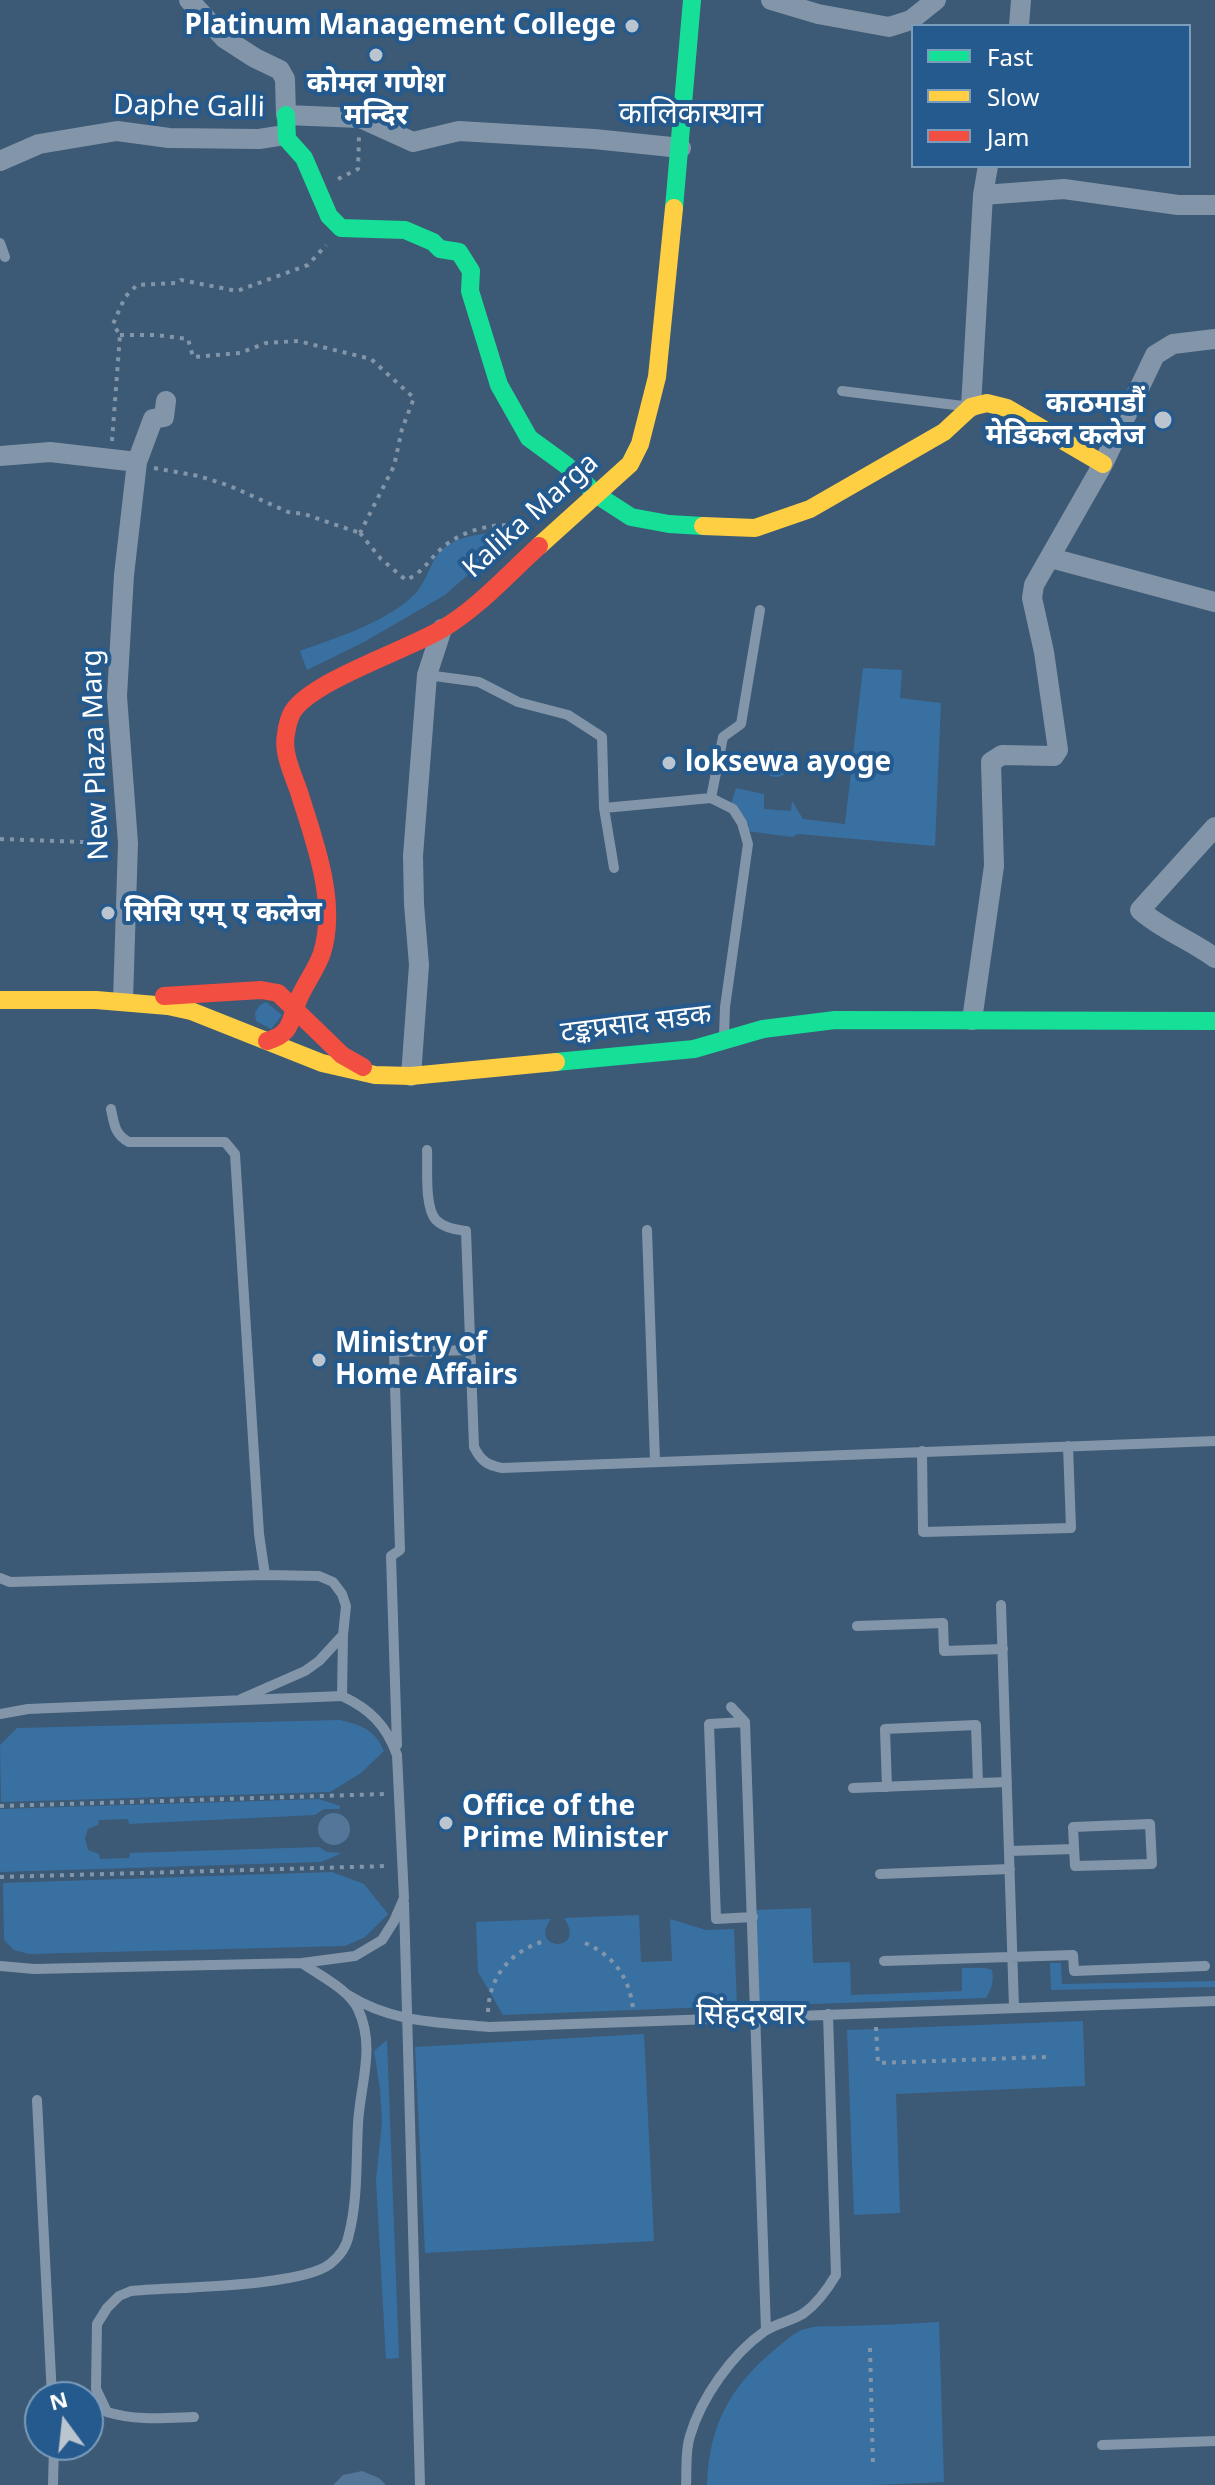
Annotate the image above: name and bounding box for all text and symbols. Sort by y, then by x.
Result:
place label: Platinum Management College [184,9,616,43]
marker: Platinum Management College [623,17,641,35]
legend [911,24,1191,168]
text: Fast [987,40,1033,73]
marker: कोमल गणेश मन्दिर [367,46,385,64]
place label: कोमल गणेश मन्दिर [307,67,445,133]
text: Slow [987,80,1039,113]
street label: Daphe Galli [113,89,265,125]
district label: कालिकास्थान [619,96,763,132]
text: Jam [987,120,1029,153]
place label: काठमाडौं मेडिकल कलेज [985,387,1145,453]
marker: काठमाडौं मेडिकल कलेज [1152,409,1174,431]
street label: Kalika Marga [456,446,606,586]
street label: New Plaza Marg [76,649,116,861]
place label: loksewa ayoge [685,746,891,780]
marker: loksewa ayoge [660,754,678,772]
place label: सिसि एम् ए कलेज [124,896,322,930]
marker: सिसि एम् ए कलेज [99,904,117,922]
street label: टङ्कप्रसाद सडक [559,998,713,1050]
place label: Ministry of Home Affairs [335,1327,518,1393]
marker: Ministry of Home Affairs [310,1351,328,1369]
place label: Office of the Prime Minister [462,1790,668,1856]
marker: Office of the Prime Minister [437,1814,455,1832]
district label: सिंहदरबार [696,1997,806,2033]
north arrow [24,2381,104,2461]
text: N [46,2383,71,2417]

